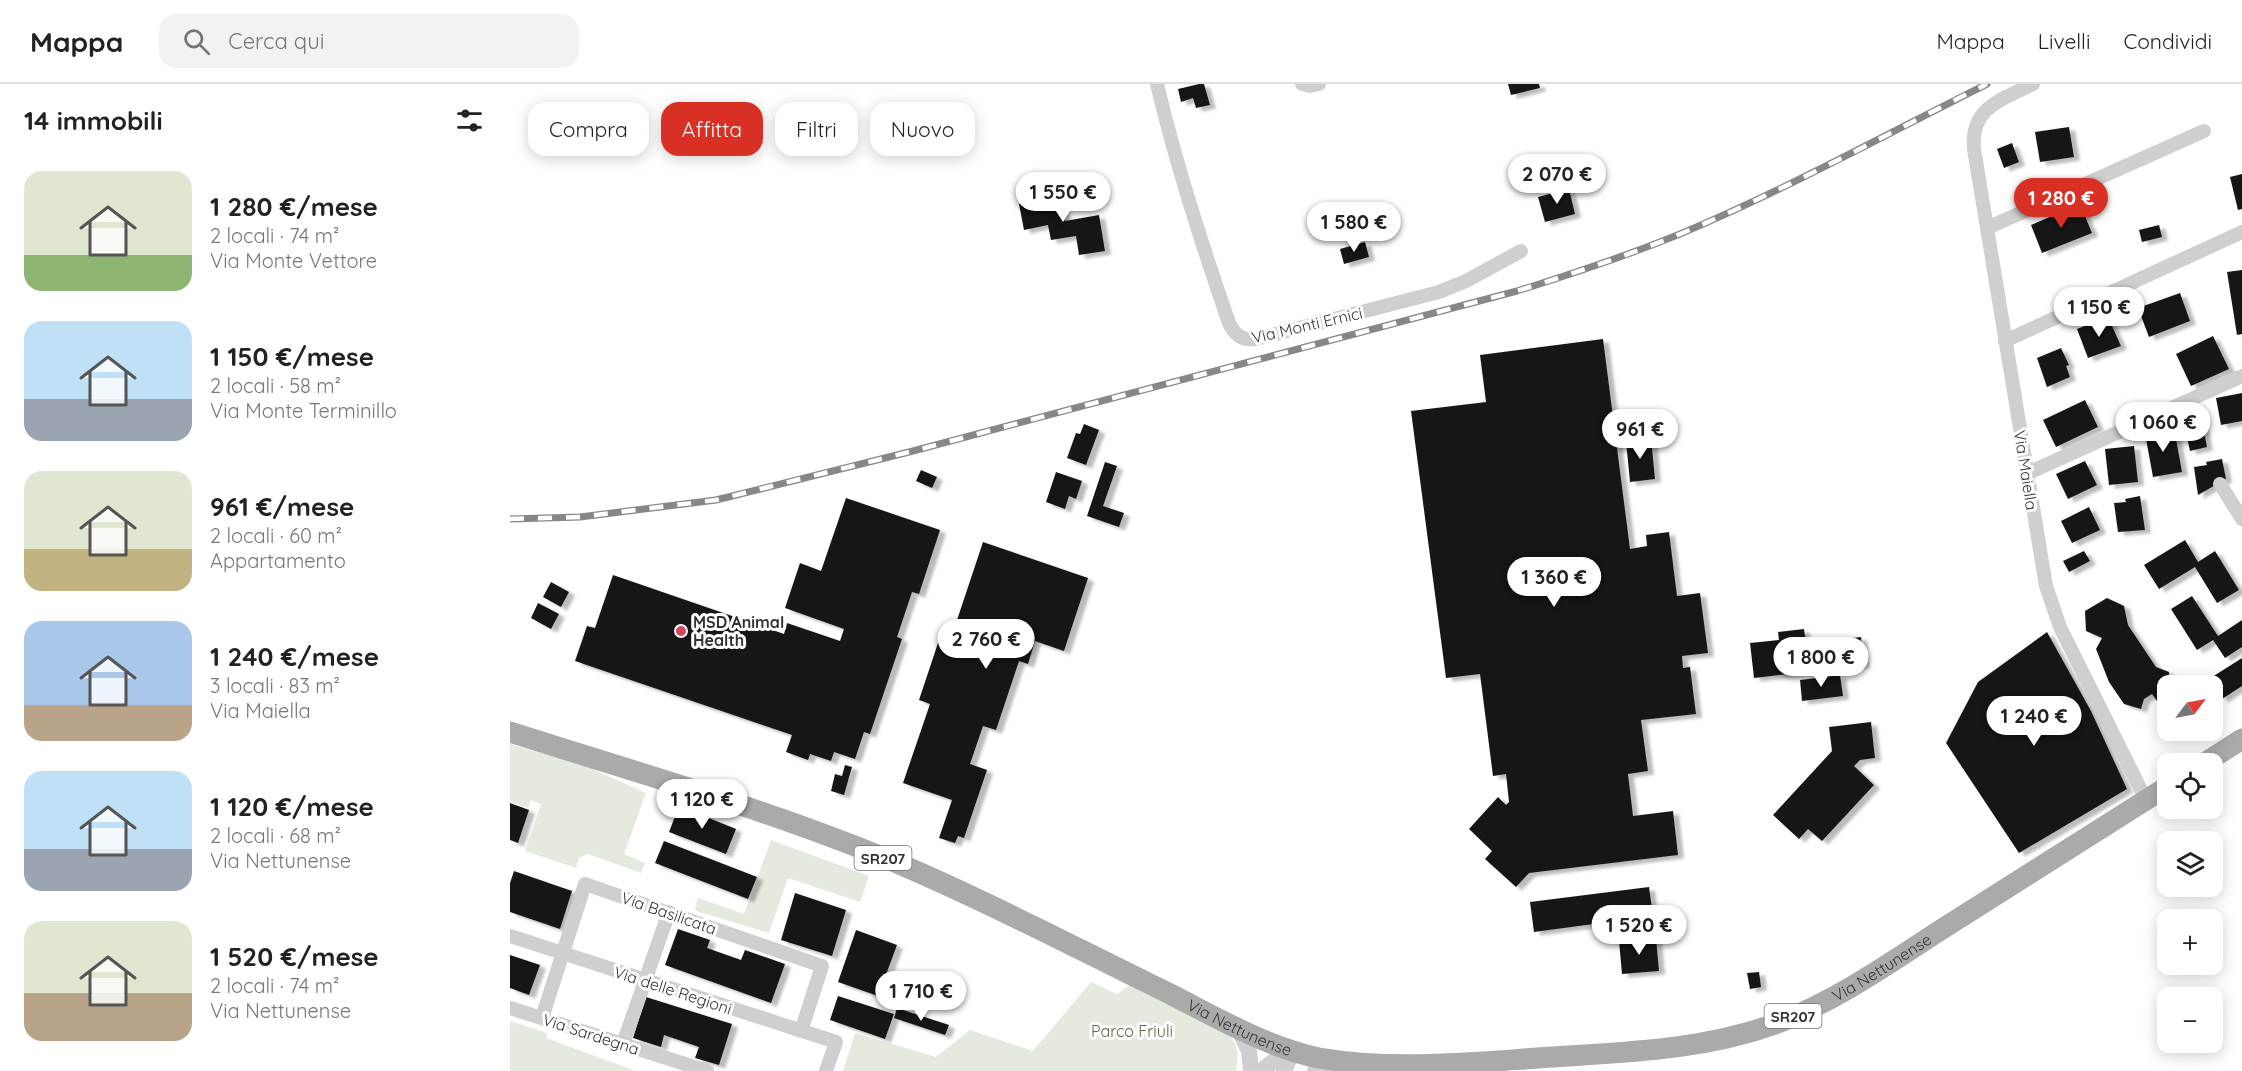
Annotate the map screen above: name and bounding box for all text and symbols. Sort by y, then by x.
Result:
search box [159,14,579,68]
text: Mappa [30,24,123,59]
icon: search [180,25,213,58]
text: Cerca qui [228,27,324,55]
text: Mappa [1936,28,2005,54]
text: Livelli [2038,28,2090,54]
text: Condividi [2123,28,2212,54]
chip: Compra [528,102,649,156]
chip: Affitta [661,102,763,156]
chip: Filtri [775,102,858,156]
chip: Nuovo [870,102,975,156]
text: 14 immobili [24,104,163,137]
icon: filters [453,104,486,137]
pin: 2 070 € [1502,154,1612,205]
text: 2 070 € [1522,161,1592,186]
pin: 1 550 € [1008,172,1118,223]
pin: 1 280 € [2006,178,2116,229]
text: 1 550 € [1030,179,1096,204]
text: 1 280 € [2028,185,2094,210]
text: 1 280 €/mese [210,190,378,223]
icon: home [72,195,144,267]
pin: 1 580 € [1299,202,1409,253]
text: 1 580 € [1321,209,1387,234]
text: 2 locali · 74 m² [210,223,339,248]
text: Via Monte Vettore [210,248,377,273]
pin: 1 150 € [2044,287,2154,338]
text: 1 150 € [2067,294,2131,319]
street label: Via Monti Ernici [1250,303,1364,347]
text: 1 150 €/mese [210,340,374,373]
icon: home [72,345,144,417]
text: 2 locali · 58 m² [210,373,341,398]
text: Via Monte Terminillo [210,398,397,423]
pin: 1 060 € [2108,402,2218,453]
pin: 961 € [1598,409,1682,460]
text: 1 060 € [2129,409,2197,434]
text: 961 € [1616,416,1664,441]
street label: Via Maiella [2010,429,2042,511]
text: 961 €/mese [210,490,354,523]
icon: home [72,495,144,567]
text: 2 locali · 60 m² [210,523,342,548]
text: Appartamento [210,548,346,573]
pin: 1 360 € [1499,557,1609,608]
text: 1 360 € [1521,564,1587,589]
place label: MSD Animal Health [693,612,784,650]
pin: 2 760 € [931,619,1041,670]
marker: MSD Animal Health [674,624,688,638]
text: 2 760 € [952,626,1020,651]
pin: 1 800 € [1766,637,1876,688]
text: 1 240 €/mese [210,640,379,673]
text: 1 800 € [1787,644,1855,669]
icon: home [72,645,144,717]
text: 3 locali · 83 m² [210,673,340,698]
north arrow [2157,675,2223,741]
map controls [2157,675,2223,1053]
pin: 1 240 € [1979,696,2089,747]
text: Via Maiella [210,698,311,723]
text: 1 240 € [2001,703,2067,728]
button: locate [2157,753,2223,819]
pin: 1 120 € [647,779,757,830]
text: 1 120 € [671,786,733,811]
text: 1 120 €/mese [210,790,374,823]
icon: home [72,795,144,867]
text: 2 locali · 68 m² [210,823,341,848]
button: layers [2157,831,2223,897]
road number: SR207 [854,846,911,870]
text: Via Nettunense [210,848,351,873]
street label: Via Basilicata [619,887,719,939]
pin: 1 520 € [1584,905,1694,956]
button: + [2157,909,2223,975]
text: 1 520 € [1606,912,1672,937]
street label: Via Nettunense [1829,929,1935,1006]
text: 1 520 €/mese [210,940,379,973]
icon: home [72,945,144,1017]
street label: Via delle Regioni [612,962,734,1018]
pin: 1 710 € [866,971,976,1022]
text: 2 locali · 74 m² [210,973,339,998]
text: 1 710 € [889,978,953,1003]
button: − [2157,987,2223,1053]
street label: Via Nettunense [1184,995,1294,1060]
text: Via Nettunense [210,998,351,1023]
road number: SR207 [1764,1004,1822,1028]
street label: Via Sardegna [540,1009,642,1059]
park label: Parco Friuli [1091,1021,1173,1041]

